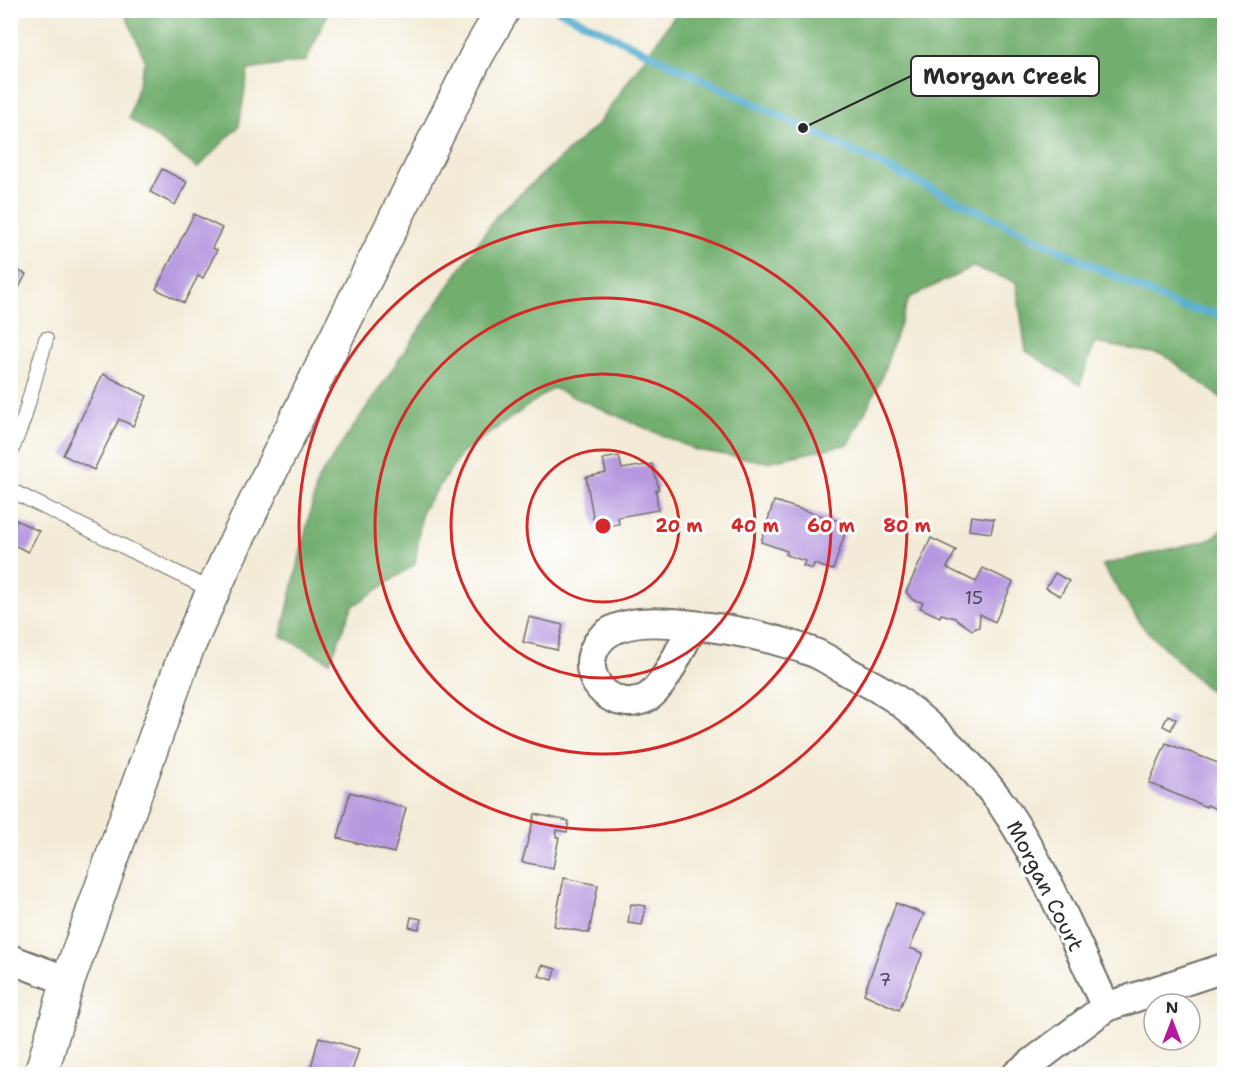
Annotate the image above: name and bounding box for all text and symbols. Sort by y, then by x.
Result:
callout: Morgan Creek [911,56,1099,96]
text: Morgan Creek [923,62,1087,91]
text: 20 m [655,514,703,538]
text: 40 m [731,514,779,538]
text: 60 m [807,514,855,538]
text: 80 m [883,514,931,538]
centre of rings [593,516,613,536]
house number: 15 [965,586,983,610]
street label: Morgan Court [1000,816,1090,956]
house number: 7 [879,968,891,992]
north arrow [1142,992,1202,1052]
text: N [1166,997,1178,1018]

